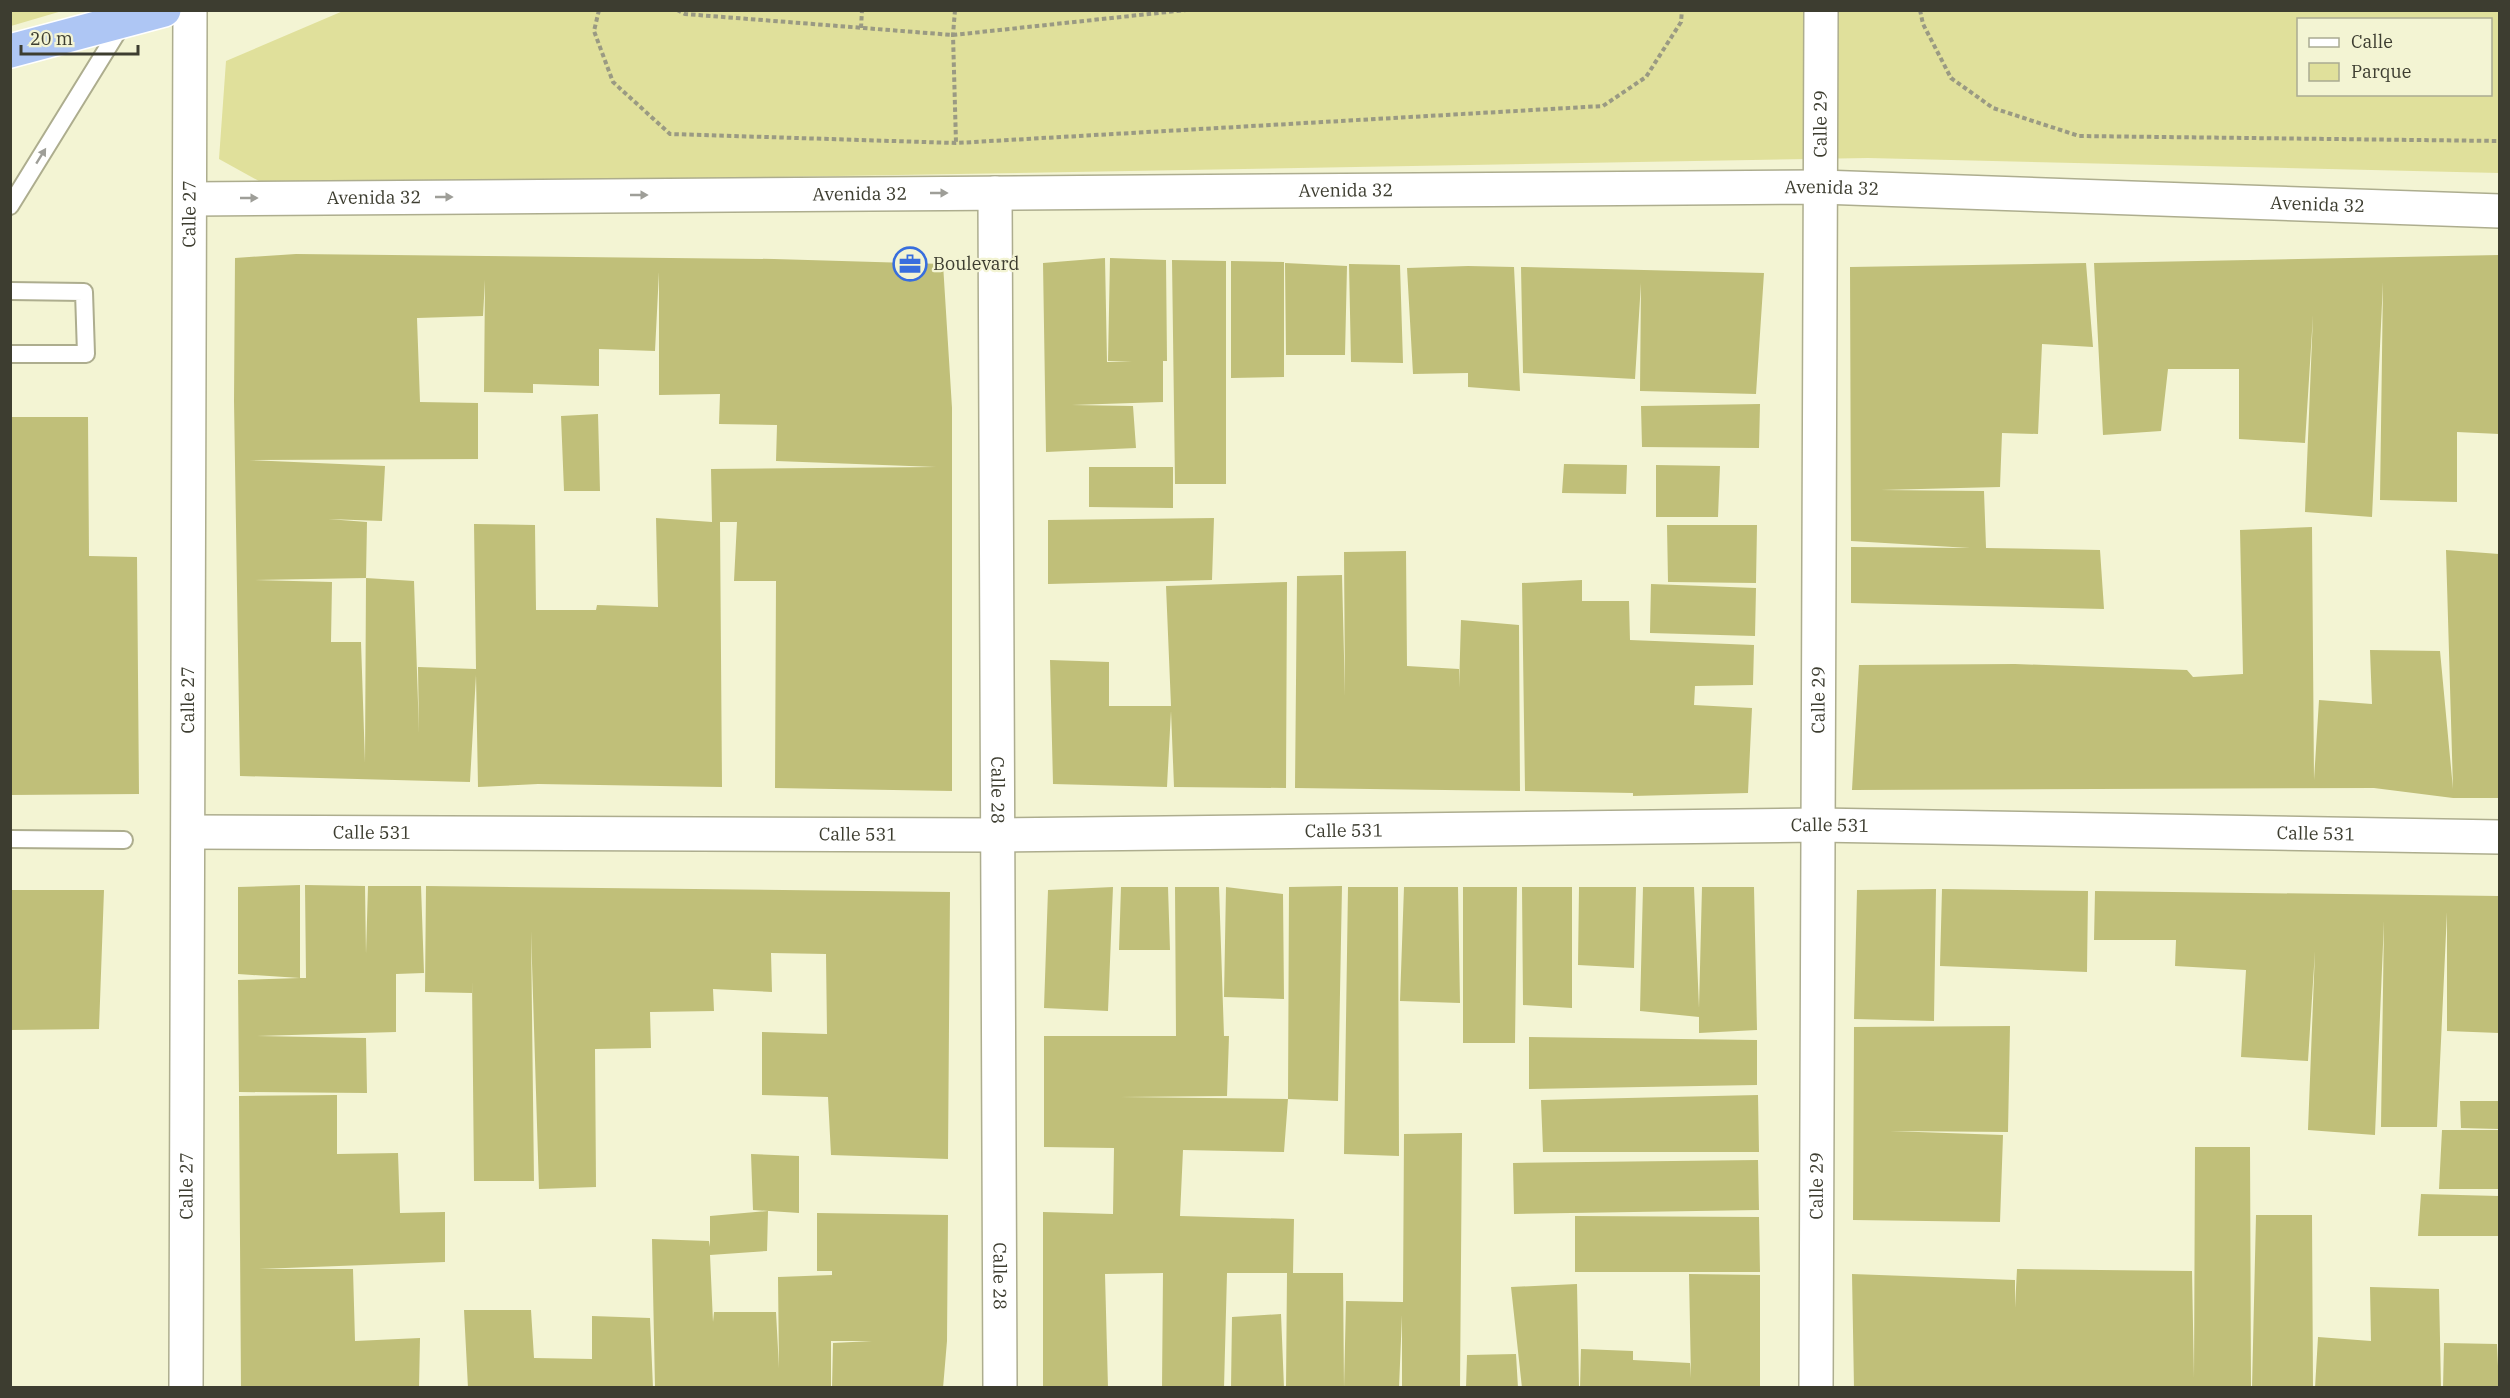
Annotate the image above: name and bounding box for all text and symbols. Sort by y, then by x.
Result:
scale bar [21,18,138,56]
legend [2297,18,2492,96]
text: 20 m [30,27,73,50]
text: Calle [2351,30,2393,53]
text: Parque [2351,60,2411,83]
street label: Calle 29 [1808,90,1832,158]
one-way arrow [36,148,47,164]
street label: Avenida 32 [1784,175,1880,200]
street label: Avenida 32 [1298,178,1393,202]
street label: Calle 27 [177,180,201,248]
street label: Avenida 32 [813,182,907,205]
street label: Avenida 32 [327,185,421,209]
one-way arrow [930,188,949,198]
one-way arrow [630,190,649,200]
street label: Avenida 32 [2270,191,2365,217]
one-way arrow [435,192,454,202]
one-way arrow [240,193,259,203]
office icon: Boulevard [892,246,928,282]
place label: Boulevard [933,252,1020,275]
street label: Calle 27 [176,666,199,734]
street label: Calle 29 [1806,666,1830,734]
street label: Calle 28 [986,756,1010,824]
street label: Calle 531 [1791,813,1869,837]
street label: Calle 531 [1305,818,1383,842]
street label: Calle 531 [333,821,411,844]
street label: Calle 531 [2276,821,2355,845]
street label: Calle 531 [819,822,897,846]
street label: Calle 27 [174,1152,198,1220]
street label: Calle 29 [1805,1152,1828,1220]
street label: Calle 28 [988,1242,1012,1310]

